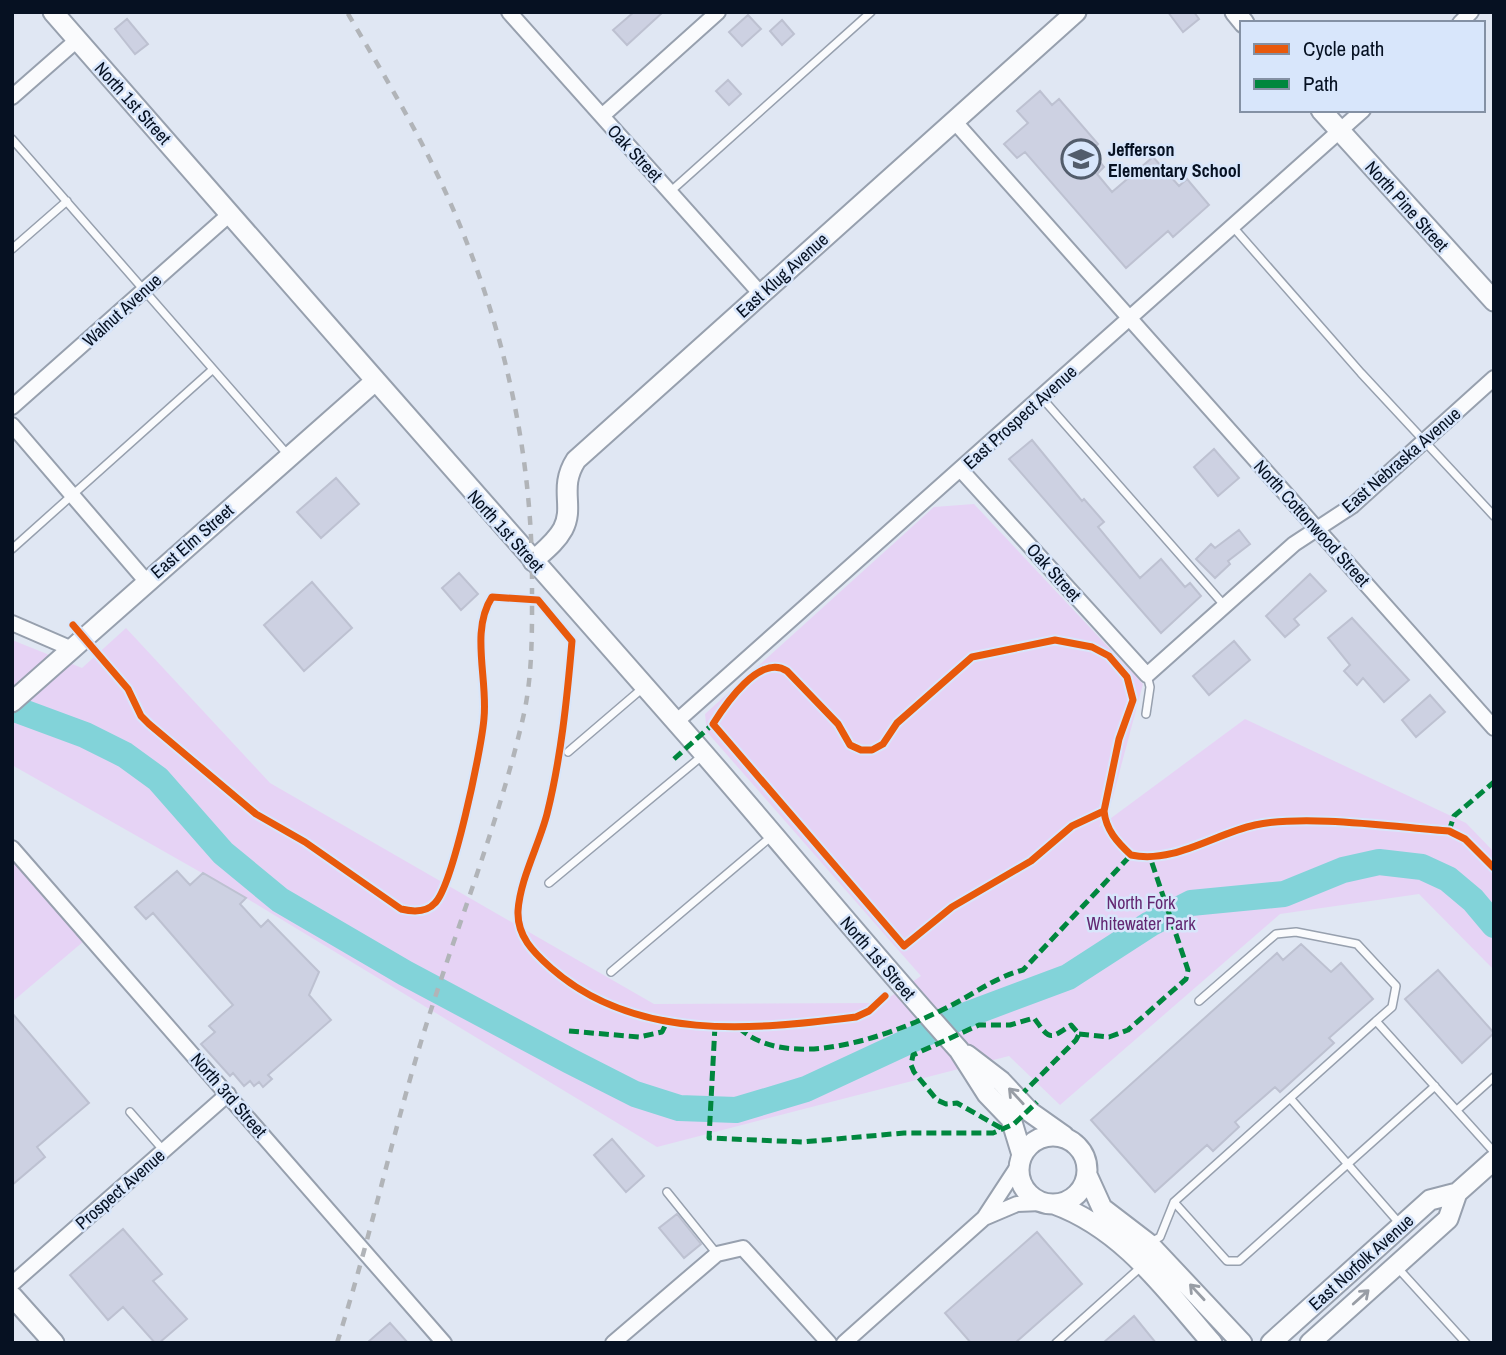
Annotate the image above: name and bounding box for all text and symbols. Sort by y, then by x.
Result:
legend [1240,21,1485,112]
text: Cycle path [1303,34,1384,63]
street label: North 1st Street [89,56,177,150]
text: Path [1303,69,1338,98]
street label: Oak Street [602,119,668,187]
place label: Jefferson Elementary School [1108,137,1241,183]
school or university icon: Jefferson Elementary School [1060,138,1102,180]
street label: North Pine Street [1360,155,1454,257]
street label: East Klug Avenue [730,227,834,323]
street label: Walnut Avenue [77,268,167,352]
street label: East Prospect Avenue [958,359,1082,475]
street label: East Nebraska Avenue [1336,401,1466,519]
street label: North Cottonwood Street [1248,454,1376,592]
street label: North 1st Street [462,484,550,578]
street label: East Elm Street [145,498,239,584]
street label: Oak Street [1021,537,1087,607]
park label: North Fork Whitewater Park [1086,890,1196,936]
street label: North 1st Street [835,911,921,1005]
street label: North 3rd Street [185,1047,273,1143]
one-way arrow [1007,1088,1024,1105]
street label: Prospect Avenue [70,1143,170,1235]
street label: East Norfolk Avenue [1303,1208,1419,1316]
one-way arrow [1189,1283,1205,1301]
one-way arrow [1352,1289,1370,1305]

